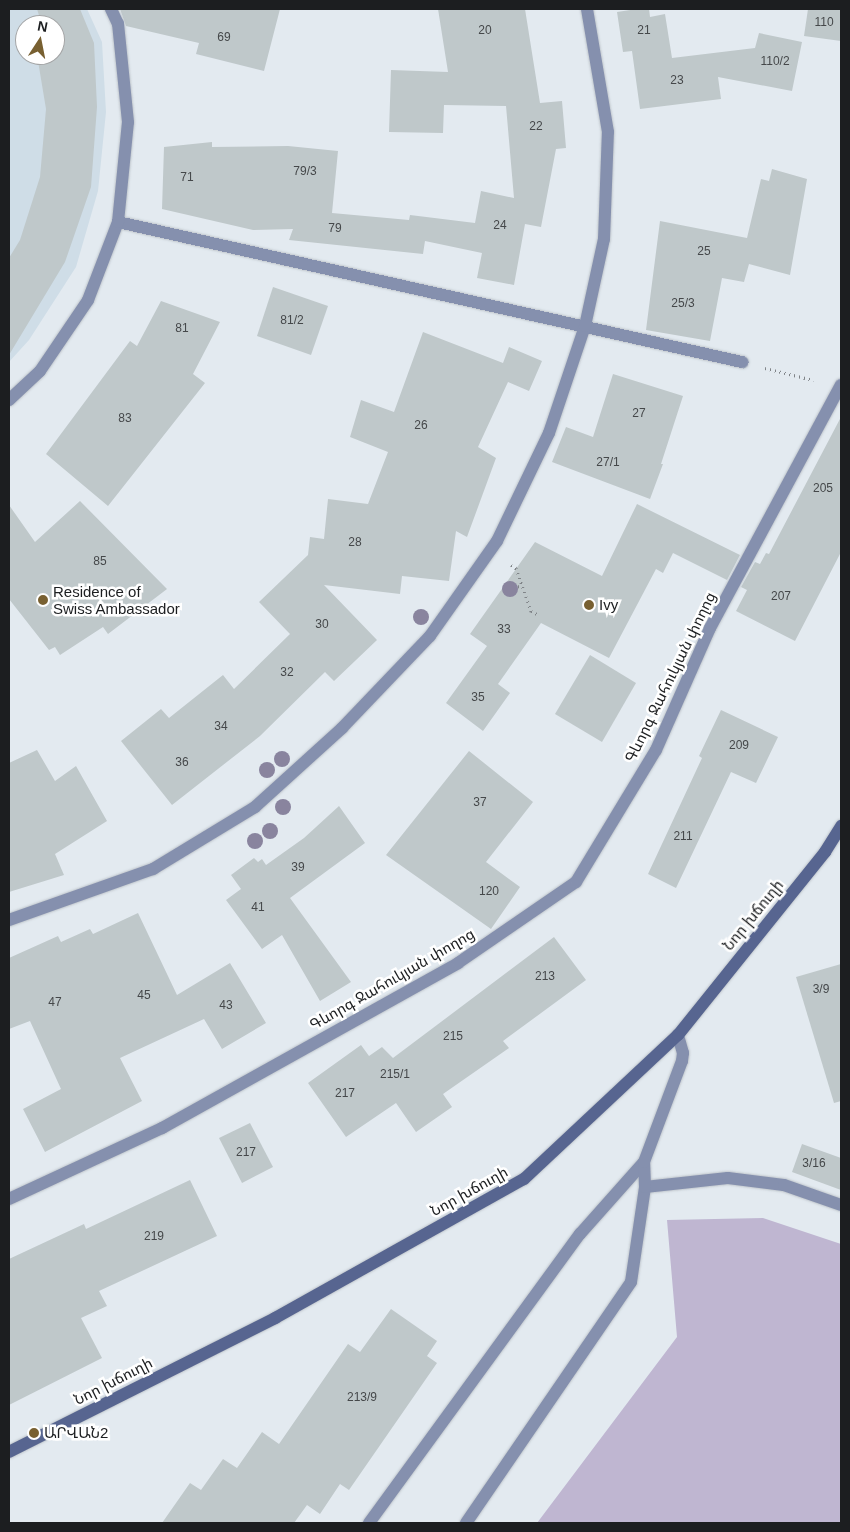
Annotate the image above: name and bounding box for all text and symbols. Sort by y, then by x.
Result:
north arrow [15,15,65,65]
house number: 110 [814,16,834,30]
text: N [36,17,49,35]
house number: 20 [478,24,492,38]
house number: 21 [637,24,651,38]
house number: 69 [217,31,231,45]
house number: 110/2 [760,55,790,69]
house number: 23 [670,74,684,88]
house number: 22 [529,120,543,134]
house number: 79/3 [293,165,317,179]
house number: 71 [180,171,194,185]
house number: 24 [493,219,507,233]
house number: 79 [328,222,342,236]
house number: 25 [697,245,711,259]
house number: 25/3 [671,297,695,311]
house number: 81/2 [280,314,304,328]
house number: 81 [175,322,189,336]
house number: 27 [632,407,646,421]
house number: 83 [118,412,132,426]
house number: 26 [414,419,428,433]
house number: 27/1 [596,456,620,470]
house number: 205 [813,482,833,496]
house number: 28 [348,536,362,550]
house number: 85 [93,555,107,569]
place label: Residence of Swiss Ambassador [53,582,181,617]
street label: Գևորգ Ջահուկյան փողոց [621,589,719,765]
house number: 207 [771,590,791,604]
marker: Residence of Swiss Ambassador [37,594,49,606]
place label: Ivy [599,596,618,614]
marker: Ivy [583,599,595,611]
house number: 30 [315,618,329,632]
house number: 33 [497,623,511,637]
house number: 32 [280,666,294,680]
house number: 35 [471,691,485,705]
house number: 34 [214,720,228,734]
house number: 209 [729,739,749,753]
house number: 36 [175,756,189,770]
house number: 37 [473,796,487,810]
house number: 211 [673,830,693,844]
house number: 39 [291,861,305,875]
street label: Նոր խճուղի [719,876,787,954]
house number: 120 [479,885,499,899]
house number: 41 [251,901,265,915]
street label: Գևորգ Ջահուկյան փողոց [306,924,478,1034]
house number: 213 [535,970,555,984]
house number: 3/9 [813,983,829,997]
house number: 45 [137,989,151,1003]
house number: 47 [48,996,62,1010]
house number: 43 [219,999,233,1013]
house number: 215 [443,1030,463,1044]
house number: 215/1 [380,1068,410,1082]
house number: 217 [335,1087,355,1101]
house number: 217 [236,1146,256,1160]
house number: 3/16 [802,1157,826,1171]
street label: Նոր խճուղի [427,1162,511,1220]
house number: 219 [144,1230,164,1244]
street label: Նոր խճուղի [71,1353,155,1409]
house number: 213/9 [347,1391,377,1405]
place label: ԱՐՎԱՆ2 [44,1424,108,1442]
marker: ԱՐՎԱՆ2 [28,1427,40,1439]

